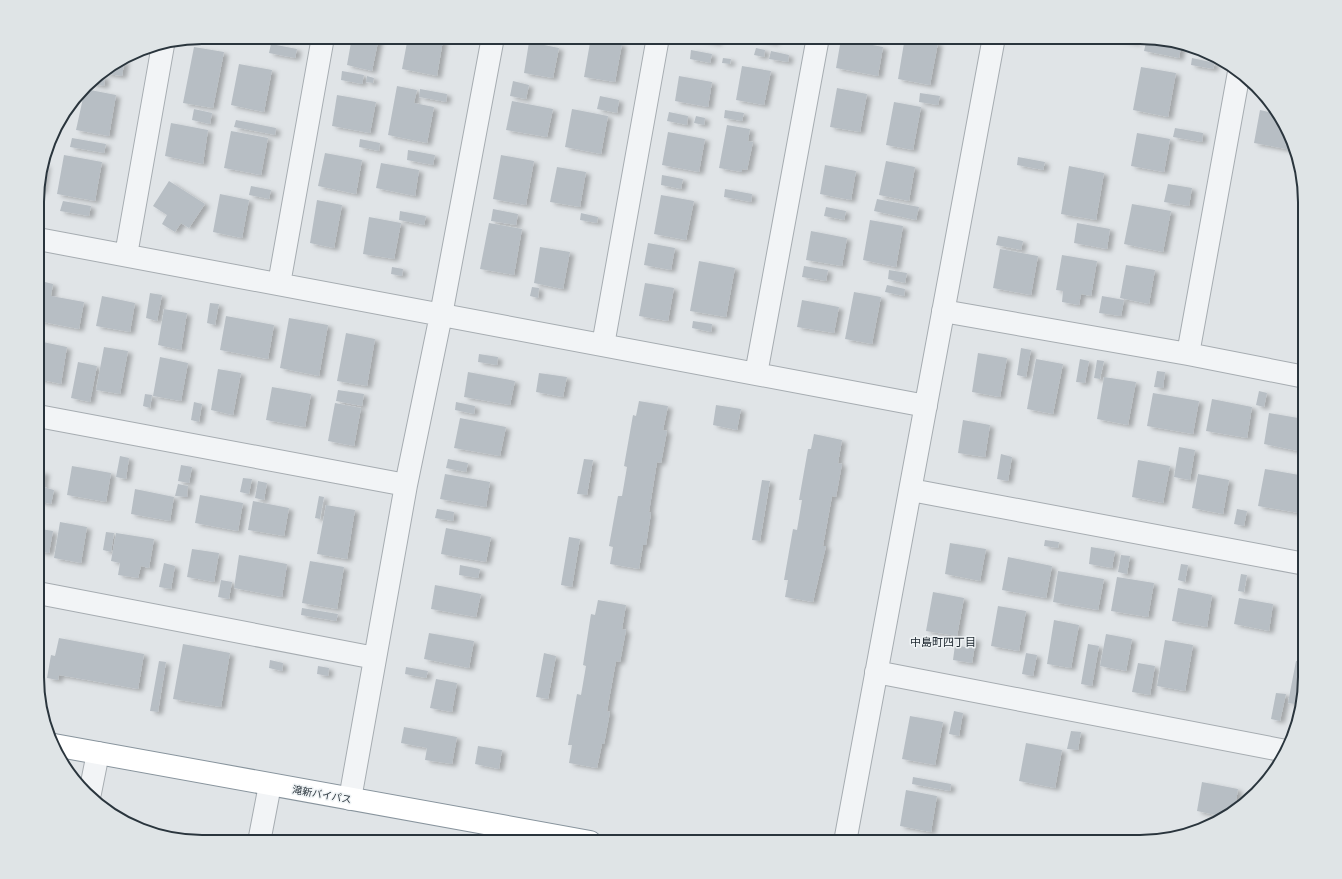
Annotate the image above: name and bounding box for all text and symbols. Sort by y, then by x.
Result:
district label: 中島町四丁目 [910,636,976,648]
street label: 滝新バイパス [292,784,352,805]

